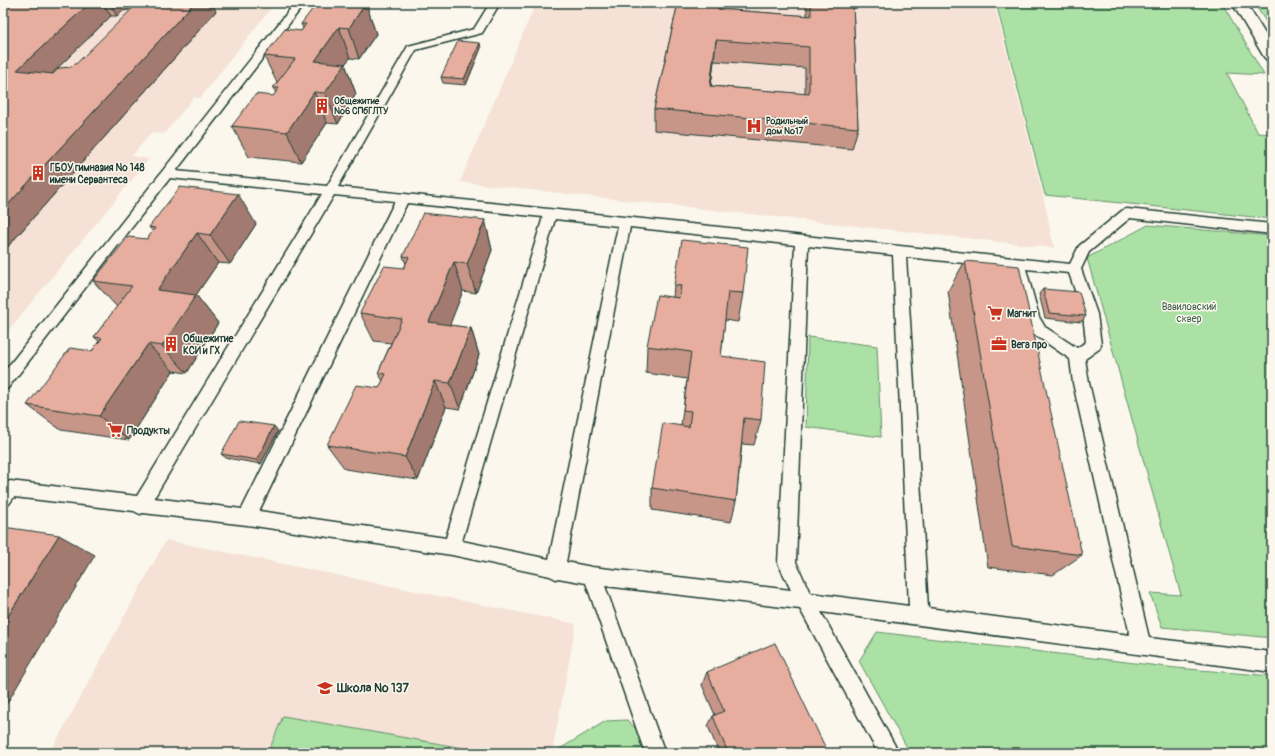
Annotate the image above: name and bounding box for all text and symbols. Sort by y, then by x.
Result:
place label: Общежитие №6 СПбГЛТУ [334,96,389,117]
building icon: Общежитие №6 СПбГЛТУ [313,97,331,115]
place label: Родильный дом №17 [765,116,809,137]
hospital icon: Родильный дом №17 [745,117,763,135]
place label: ГБОУ гимназия № 148 имени Сервантеса [49,162,145,186]
building icon: ГБОУ гимназия № 148 имени Сервантеса [29,164,47,182]
park label: Вавиловский сквер [1162,301,1217,325]
supermarket icon: Магнит [986,304,1004,322]
place label: Магнит [1007,308,1038,320]
place label: Общежитие КСИ и ГХ [183,333,234,357]
building icon: Общежитие КСИ и ГХ [162,335,180,353]
office icon: Вега про [990,335,1008,353]
place label: Вега про [1011,339,1048,351]
supermarket icon: Продукты [106,421,124,439]
place label: Продукты [127,425,171,437]
school or university icon: Школа № 137 [316,679,334,697]
place label: Школа № 137 [336,681,409,696]

